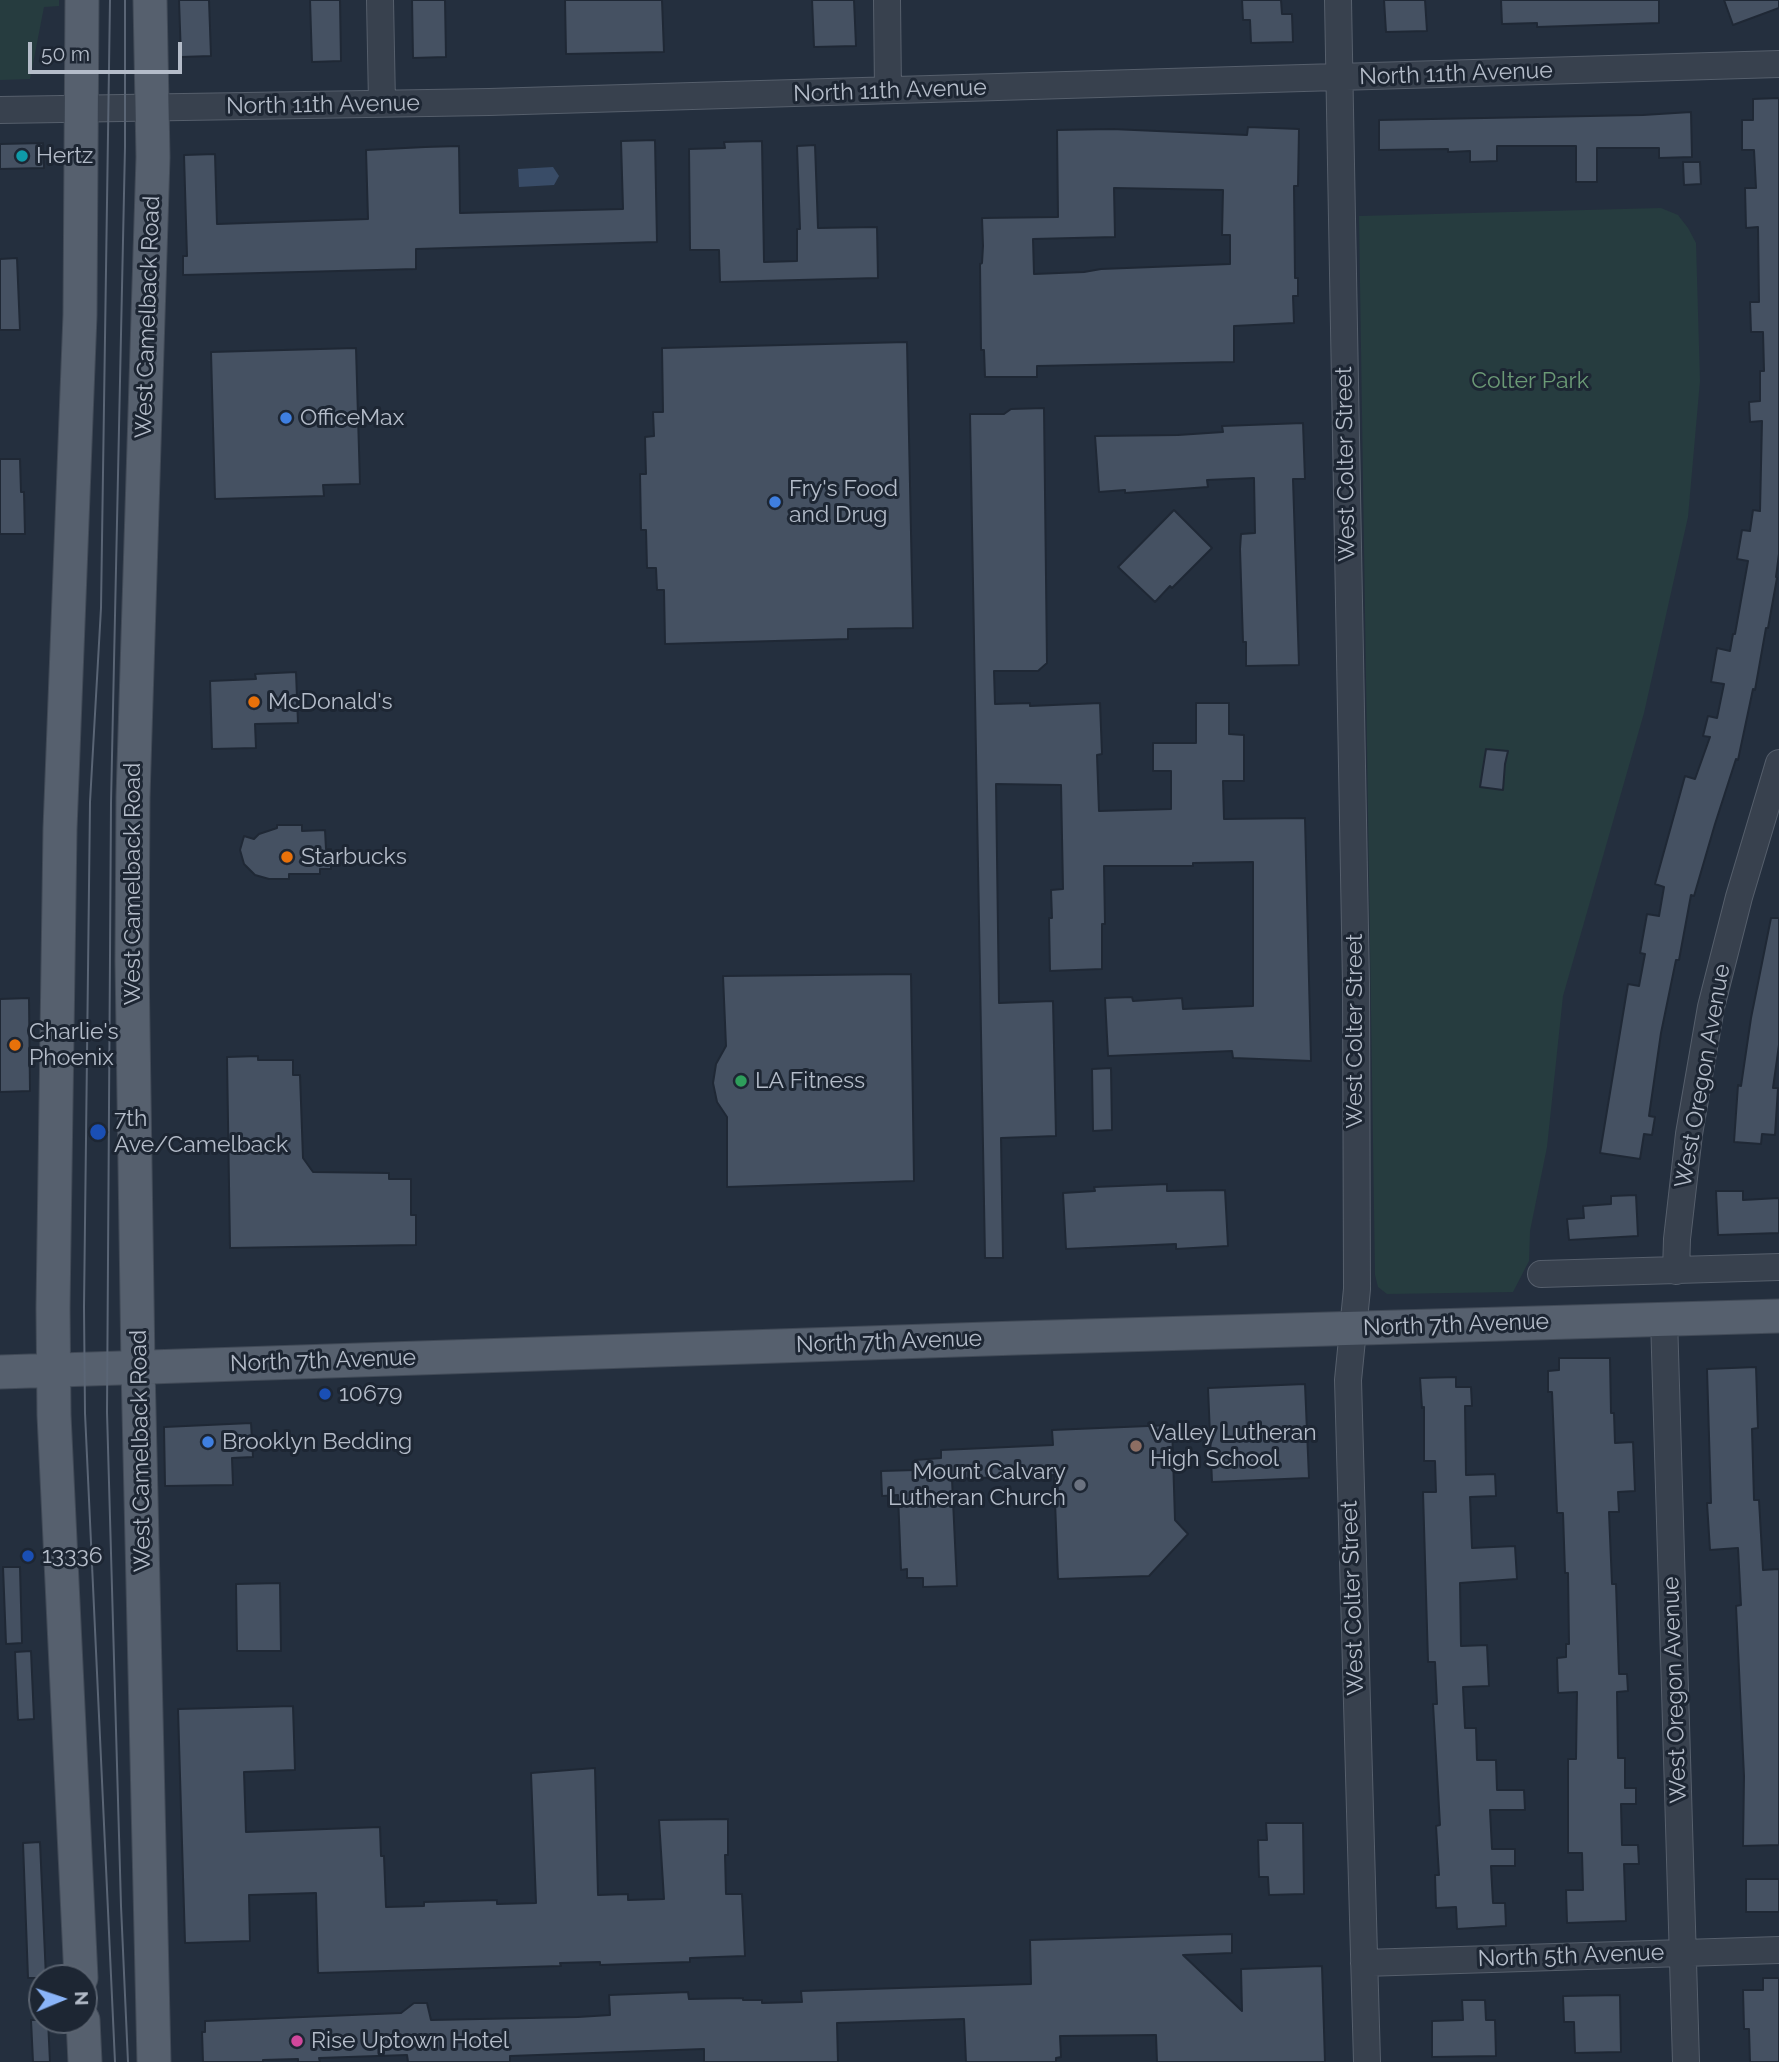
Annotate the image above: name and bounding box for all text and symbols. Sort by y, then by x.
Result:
scale bar [32,28,186,72]
text: 50 m [41,41,90,66]
street label: North 11th Avenue [1359,57,1553,91]
street label: North 11th Avenue [793,74,987,108]
street label: North 11th Avenue [226,90,420,120]
place label: Hertz [36,142,93,170]
marker: Hertz [14,148,30,164]
street label: West Camelback Road [130,195,166,439]
street label: West Colter Street [1330,366,1362,562]
park label: Colter Park [1471,367,1589,395]
place label: OfficeMax [300,404,404,432]
marker: OfficeMax [278,410,294,426]
place label: Fry's Food and Drug [789,475,898,529]
marker: Fry's Food and Drug [767,494,783,510]
place label: McDonald's [268,688,393,716]
marker: McDonald's [246,694,262,710]
street label: West Camelback Road [119,763,147,1005]
place label: Starbucks [301,843,407,871]
marker: Starbucks [279,849,295,865]
street label: West Colter Street [1341,933,1369,1129]
street label: West Oregon Avenue [1670,962,1736,1190]
place label: Charlie's Phoenix [29,1018,119,1072]
marker: Charlie's Phoenix [7,1037,23,1053]
place label: LA Fitness [755,1067,865,1095]
marker: LA Fitness [733,1073,749,1089]
place label: 7th Ave/Camelback [114,1105,288,1159]
marker: 7th Ave/Camelback [88,1122,108,1142]
street label: North 7th Avenue [1362,1308,1550,1342]
street label: North 7th Avenue [795,1325,983,1359]
street label: West Camelback Road [125,1330,157,1572]
street label: North 7th Avenue [229,1344,417,1378]
place label: 10679 [339,1380,403,1408]
marker: 10679 [317,1386,333,1402]
place label: Valley Lutheran High School [1150,1419,1317,1473]
place label: Brooklyn Bedding [222,1428,412,1456]
marker: Brooklyn Bedding [200,1434,216,1450]
marker: Valley Lutheran High School [1128,1438,1144,1454]
place label: Mount Calvary Lutheran Church [888,1458,1066,1512]
marker: Mount Calvary Lutheran Church [1072,1477,1088,1493]
street label: West Colter Street [1336,1500,1370,1696]
place label: 13336 [42,1542,103,1570]
marker: 13336 [20,1548,36,1564]
street label: West Oregon Avenue [1657,1576,1693,1804]
street label: North 5th Avenue [1477,1939,1665,1973]
north arrow [28,1964,98,2034]
text: N [71,1991,93,2006]
place label: Rise Uptown Hotel [311,2027,509,2055]
marker: Rise Uptown Hotel [289,2033,305,2049]

